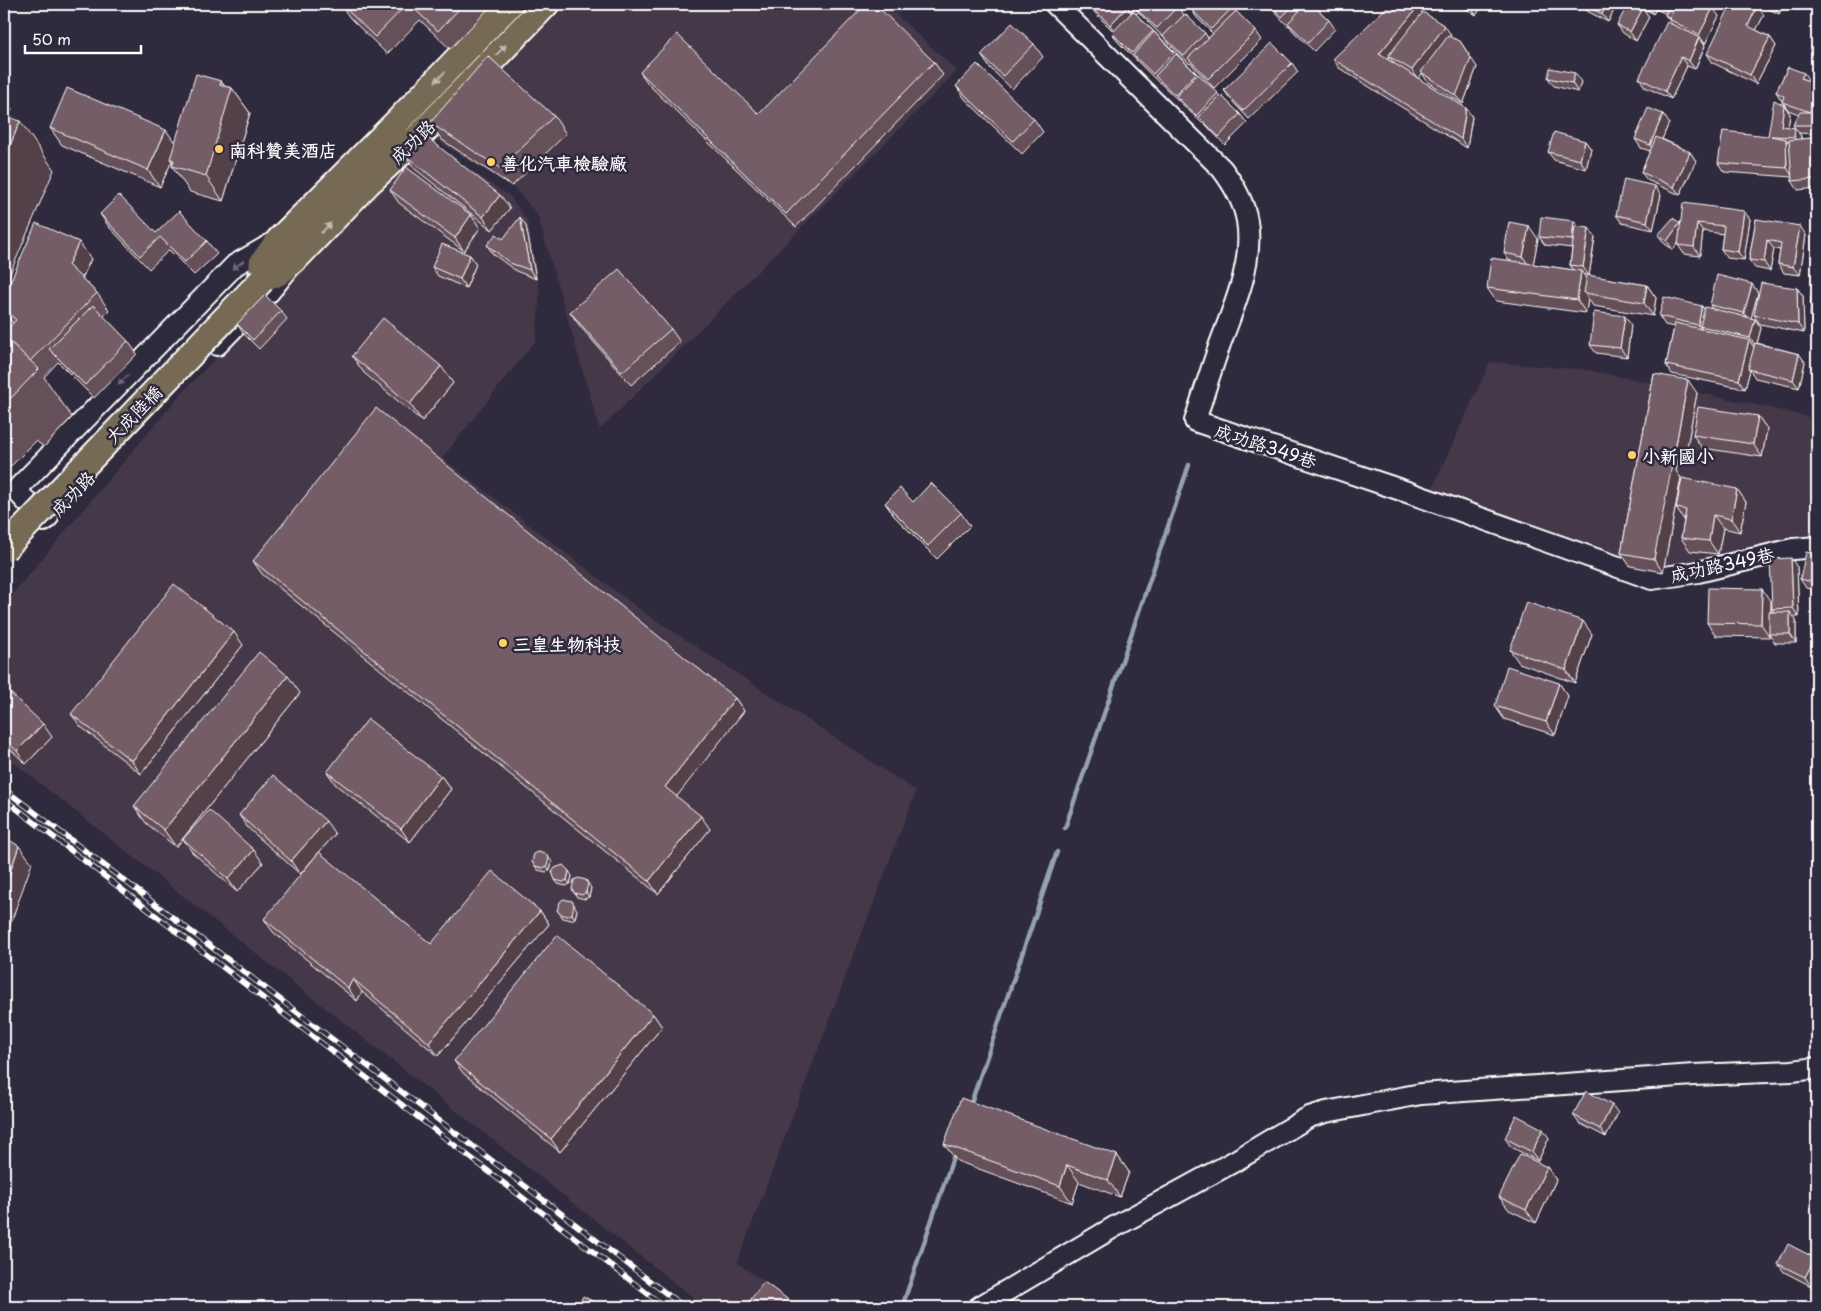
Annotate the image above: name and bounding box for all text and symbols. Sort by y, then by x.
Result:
scale bar [25,22,141,54]
text: 50 m [32,27,71,50]
one-way arrow [495,45,507,57]
one-way arrow [434,71,446,83]
street label: 成功路 [383,113,441,169]
place label: 南科贊美酒店 [229,136,337,163]
marker: 南科贊美酒店 [213,143,225,155]
place label: 善化汽車檢驗廠 [501,149,627,176]
marker: 善化汽車檢驗廠 [485,156,497,168]
one-way arrow [320,222,332,234]
one-way arrow [231,260,245,270]
one-way arrow [117,374,129,386]
street label: 大成陸橋 [98,379,168,449]
street label: 成功路349巷 [1211,416,1321,474]
place label: 小新國小 [1642,442,1714,469]
marker: 小新國小 [1626,449,1638,461]
street label: 成功路 [44,464,100,522]
street label: 成功路349巷 [1667,540,1777,588]
place label: 三皇生物科技 [513,630,621,657]
marker: 三皇生物科技 [497,637,509,649]

